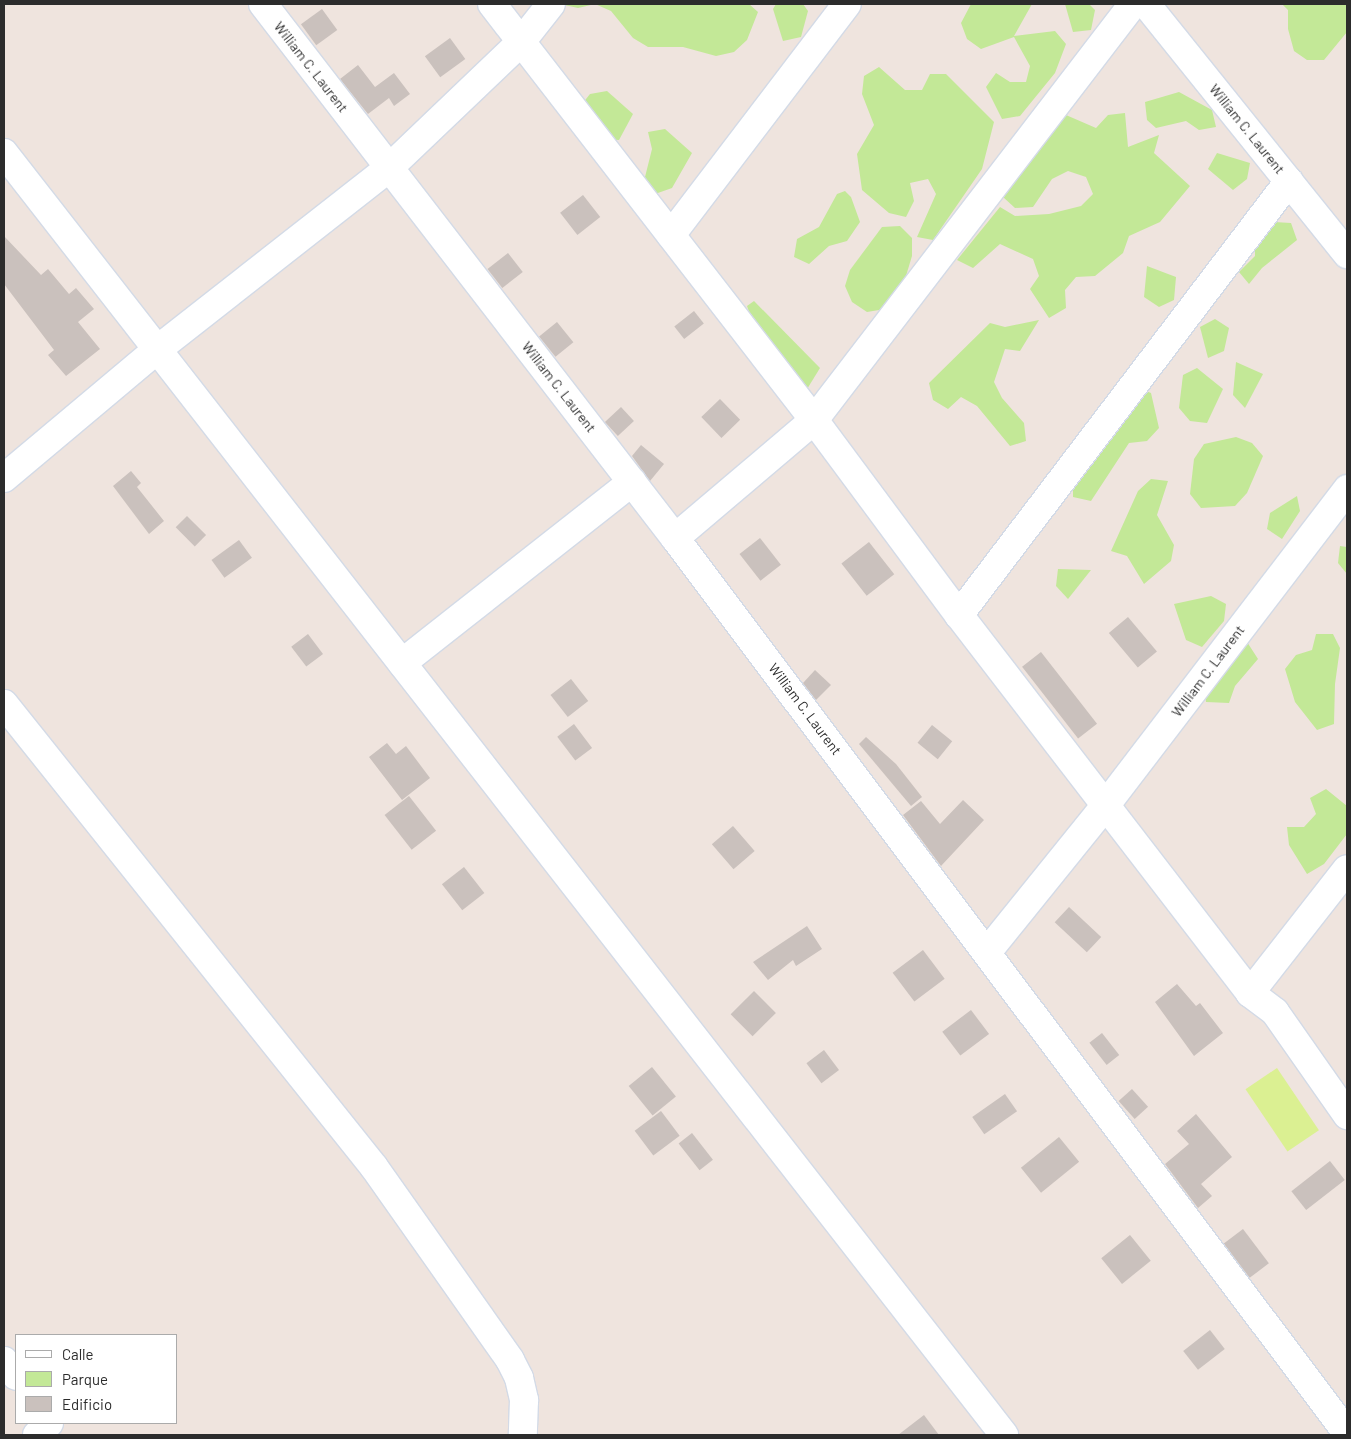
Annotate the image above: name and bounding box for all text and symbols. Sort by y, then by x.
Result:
street label: William C. Laurent [270,18,352,116]
street label: William C. Laurent [1206,81,1288,177]
street label: William C. Laurent [518,338,600,436]
street label: William C. Laurent [1168,622,1248,720]
street label: William C. Laurent [765,660,845,758]
legend [15,1334,178,1424]
text: Calle [62,1345,94,1363]
text: Parque [62,1370,108,1388]
text: Edificio [62,1395,112,1413]

